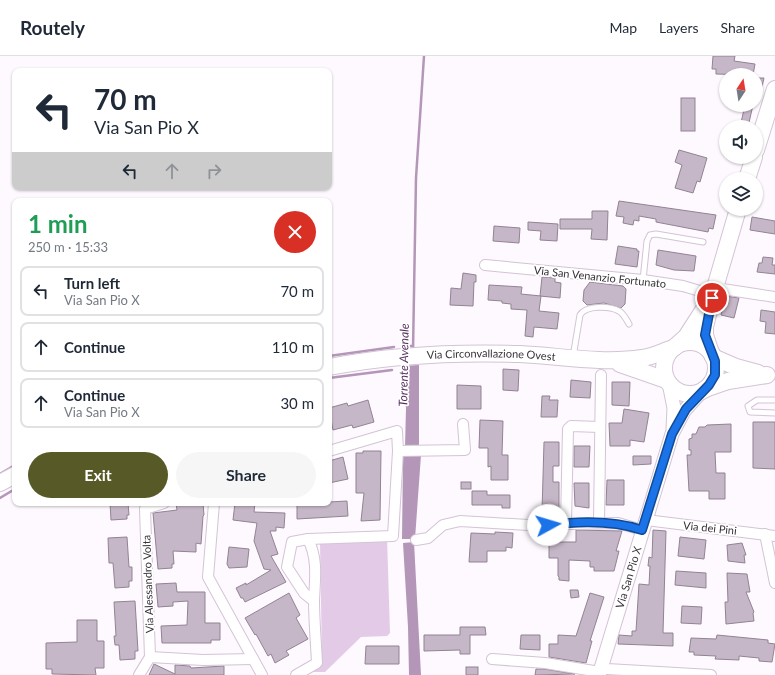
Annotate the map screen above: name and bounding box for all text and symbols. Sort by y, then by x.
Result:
text: Routely [20,16,85,39]
text: Map [609,19,637,36]
text: Layers [659,19,699,36]
text: Share [721,19,755,36]
north arrow [719,68,763,112]
map controls [719,68,763,216]
text: 70 m [94,82,157,116]
icon: left [28,84,80,136]
text: Via San Pio X [94,116,199,138]
button: sound [719,120,763,164]
icon: left [119,160,141,182]
icon: ahead [161,160,183,182]
icon: right [203,160,225,182]
button: layers [719,172,763,216]
text: 1 min [28,209,88,238]
button: close [274,211,316,253]
text: 250 m · 15:33 [28,239,108,255]
street label: Via San Venanzio Fortunato [533,263,667,290]
text: Turn left [64,274,120,292]
icon: left [30,280,52,302]
pin [695,281,729,315]
text: 70 m [280,282,314,300]
icon: arrive [701,287,723,309]
text: Via San Pio X [64,292,140,308]
water label: Torrente Avenale [395,323,412,407]
icon: ahead [30,336,52,358]
text: Continue [64,338,125,356]
text: 110 m [272,338,314,356]
street label: Via Circonvallazione Ovest [426,346,556,363]
text: Continue [64,386,125,404]
icon: ahead [30,392,52,414]
text: 30 m [280,394,314,412]
text: Via San Pio X [64,404,140,420]
button: Exit [28,452,168,498]
button: Share [176,452,316,498]
position arrow [527,504,569,546]
street label: Via dei Pini [683,518,738,537]
street label: Via Alessandro Volta [139,535,156,633]
street label: Via San Pio X [613,544,644,610]

